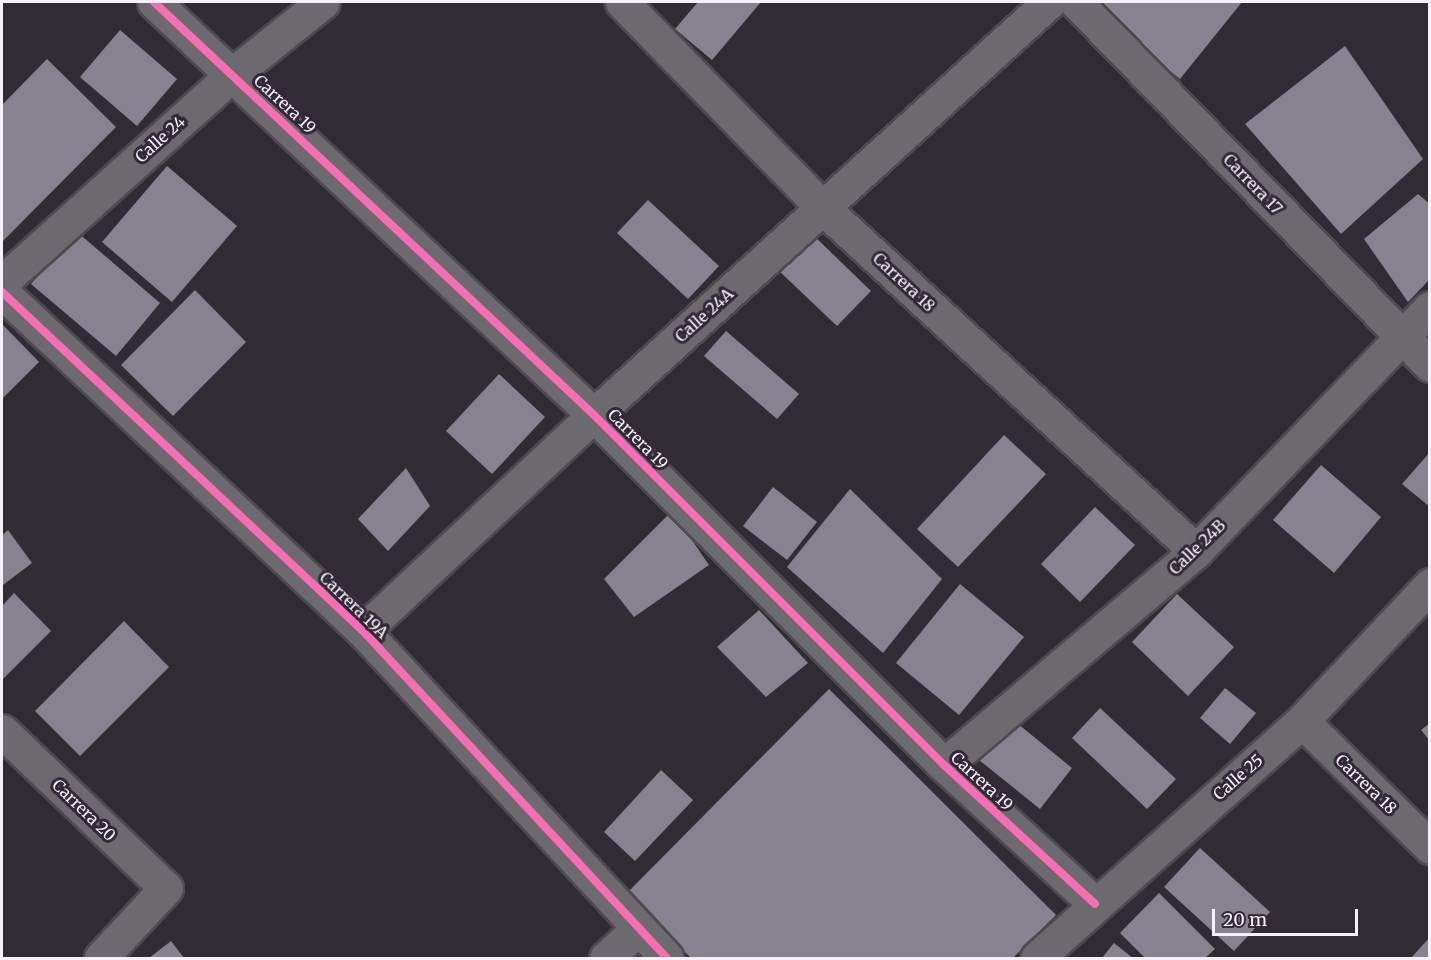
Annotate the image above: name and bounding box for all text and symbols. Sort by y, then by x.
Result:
street label: Carrera 19 [250,71,320,137]
street label: Calle 24 [131,112,189,166]
street label: Carrera 17 [1220,150,1286,218]
street label: Carrera 18 [869,249,939,315]
street label: Calle 24A [671,284,737,346]
street label: Carrera 19 [604,405,672,473]
street label: Calle 24B [1165,516,1229,578]
street label: Carrera 19A [316,568,392,642]
street label: Carrera 19 [947,748,1017,814]
street label: Calle 25 [1209,750,1267,804]
street label: Carrera 18 [1332,750,1400,818]
street label: Carrera 20 [48,775,120,845]
scale bar [1215,897,1360,935]
text: 20 m [1223,908,1267,931]

